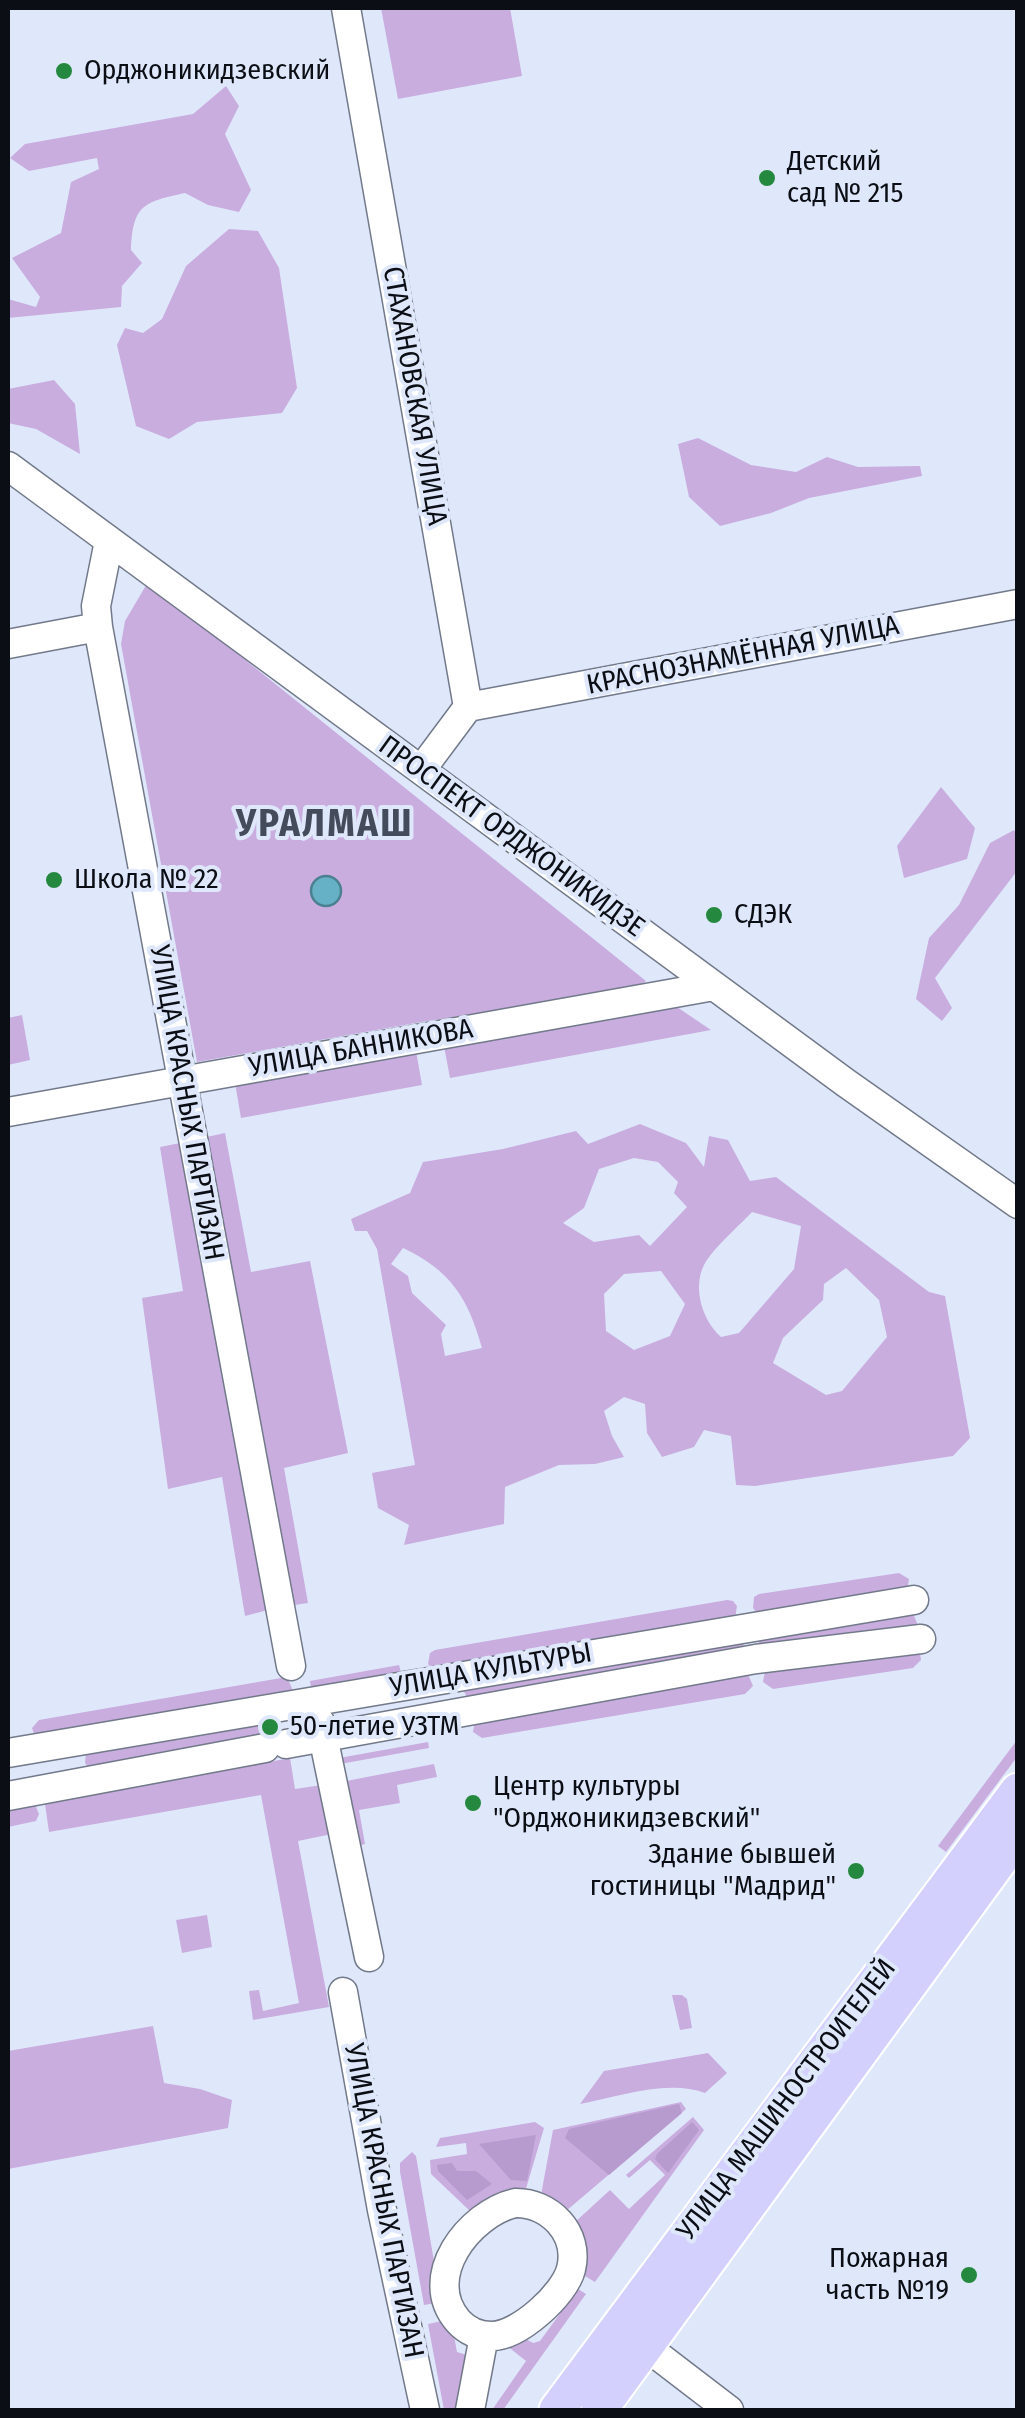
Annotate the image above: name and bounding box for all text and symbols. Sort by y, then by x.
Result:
place label: Орджоникидзевский [84,54,330,88]
marker: Орджоникидзевский [53,60,75,82]
place label: Детский сад № 215 [787,145,903,211]
marker: Детский сад № 215 [756,167,778,189]
street label: СТАХАНОВСКАЯ УЛИЦА [375,264,453,528]
street label: КРАСНОЗНАМЁННАЯ УЛИЦА [584,609,902,703]
street label: ПРОСПЕКТ ОРДЖОНИКИДЗЕ [372,729,650,945]
district label: УРАЛМАШ [236,802,414,848]
place label: Школа № 22 [74,863,219,897]
marker: Школа № 22 [43,869,65,891]
place label: СДЭК [734,898,792,932]
marker: СДЭК [703,904,725,926]
street label: УЛИЦА КРАСНЫХ ПАРТИЗАН [142,943,230,1263]
street label: УЛИЦА БАННИКОВА [246,1013,476,1085]
street label: УЛИЦА КУЛЬТУРЫ [388,1637,594,1705]
place label: 50-летие УЗТМ [290,1710,459,1744]
marker: 50-летие УЗТМ [259,1716,281,1738]
place label: Центр культуры "Орджоникидзевский" [493,1770,760,1836]
marker: Центр культуры "Орджоникидзевский" [462,1792,484,1814]
place label: Здание бывшей гостиницы "Мадрид" [590,1838,836,1904]
marker: Здание бывшей гостиницы "Мадрид" [845,1860,867,1882]
street label: УЛИЦА МАШИНОСТРОИТЕЛЕЙ [670,1953,904,2247]
street label: УЛИЦА КРАСНЫХ ПАРТИЗАН [336,2041,430,2361]
place label: Пожарная часть №19 [826,2242,949,2308]
marker: Пожарная часть №19 [958,2264,980,2286]

